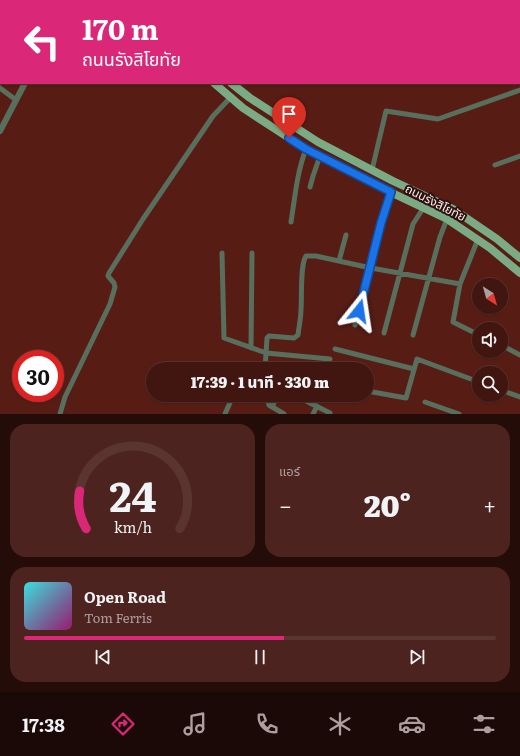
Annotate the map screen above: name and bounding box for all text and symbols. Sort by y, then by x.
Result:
text: 170 m [82,7,159,49]
icon: left [16,16,68,68]
text: ถนนรังสิโยทัย [82,45,181,72]
pin [272,97,306,138]
icon: arrive [278,103,300,125]
street label: ถนนรังสิโยทัย [403,179,469,225]
north arrow [472,278,508,314]
map controls [472,278,508,402]
position arrow [338,290,380,332]
button: sound [472,322,508,358]
speed limit sign: 30 [12,350,64,402]
button: search [472,366,508,402]
text: 17:39 · 1 นาที · 330 m [191,370,329,393]
text: แอร์ [279,461,300,480]
text: 24 [109,462,156,524]
text: 20° [364,482,411,526]
text: − [279,488,292,521]
text: + [483,488,496,521]
text: km/h [113,515,152,536]
text: Open Road [84,585,166,608]
text: Tom Ferris [84,608,152,627]
icon: previous [92,646,114,668]
icon: pause [249,646,271,668]
icon: next [406,646,428,668]
icon: directions [109,710,137,738]
icon: music [181,710,209,738]
icon: phone [253,710,281,738]
icon: climate [326,710,354,738]
icon: car [398,710,426,738]
icon: filters [470,710,498,738]
text: 17:38 [22,711,65,738]

